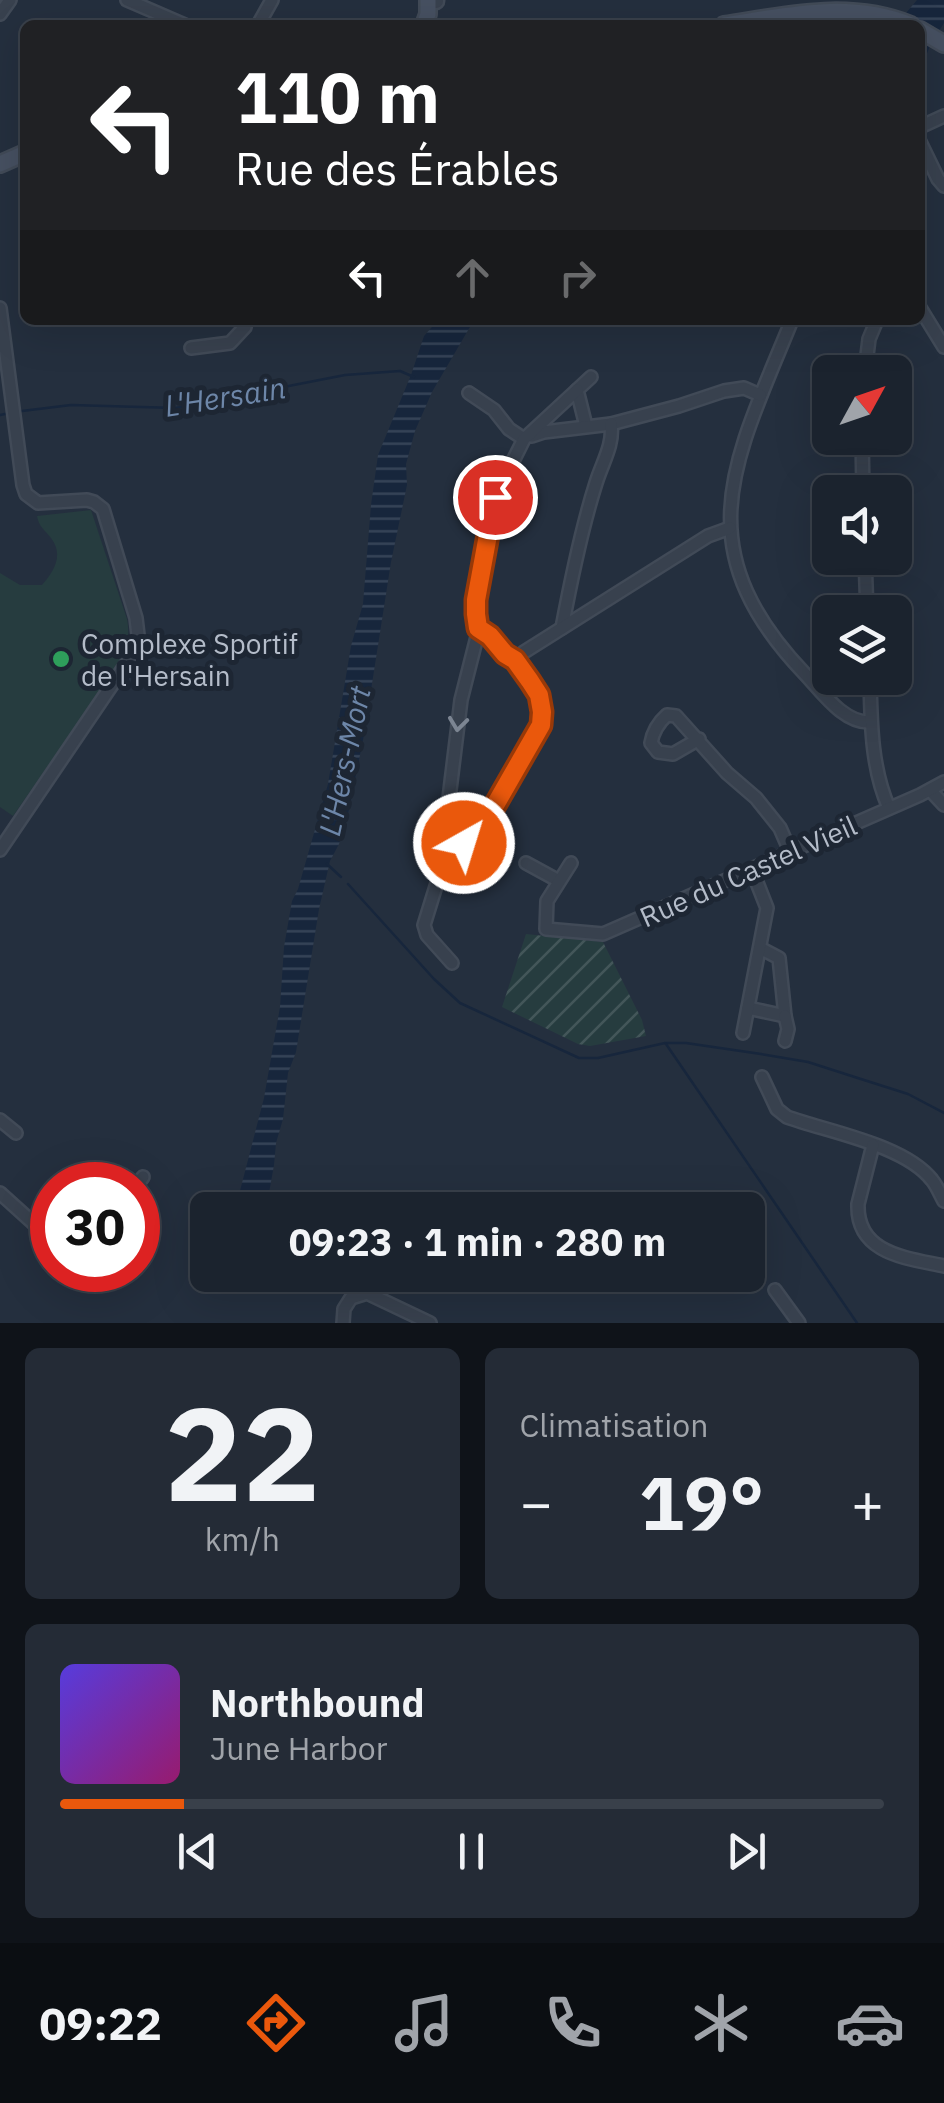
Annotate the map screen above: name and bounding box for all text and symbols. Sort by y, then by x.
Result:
text: 110 m [235,51,440,142]
icon: left [70,60,200,190]
text: Rue des Érables [235,139,560,197]
icon: left [340,250,395,305]
icon: ahead [445,250,500,305]
icon: right [550,250,605,305]
north arrow [812,355,912,455]
map controls [812,355,912,695]
water label: L'Hersain [162,367,288,425]
pin [453,455,538,540]
icon: arrive [468,470,523,525]
button: sound [812,475,912,575]
button: layers [812,595,912,695]
place label: Complexe Sportif de l'Hersain [81,625,298,694]
marker: Complexe Sportif de l'Hersain [50,648,72,670]
water label: L'Hers-Mort [309,681,379,839]
one-way arrow [448,716,469,732]
position arrow [412,791,516,895]
street label: Rue du Castel Vieil [634,807,862,935]
speed limit sign: 30 [30,1162,160,1292]
text: 09:23 · 1 min · 280 m [289,1217,666,1266]
text: 22 [164,1368,320,1537]
text: Climatisation [520,1404,708,1446]
text: 19° [639,1453,764,1551]
text: − [520,1467,553,1538]
text: + [851,1467,884,1538]
text: km/h [205,1518,280,1560]
text: Northbound [210,1678,425,1727]
text: June Harbor [210,1727,387,1769]
icon: previous [170,1824,225,1879]
icon: pause [444,1824,499,1879]
icon: next [719,1824,774,1879]
icon: directions [241,1988,311,2058]
icon: music [389,1988,459,2058]
icon: phone [538,1988,608,2058]
icon: climate [686,1988,756,2058]
icon: car [835,1988,905,2058]
text: 09:22 [39,1994,162,2052]

